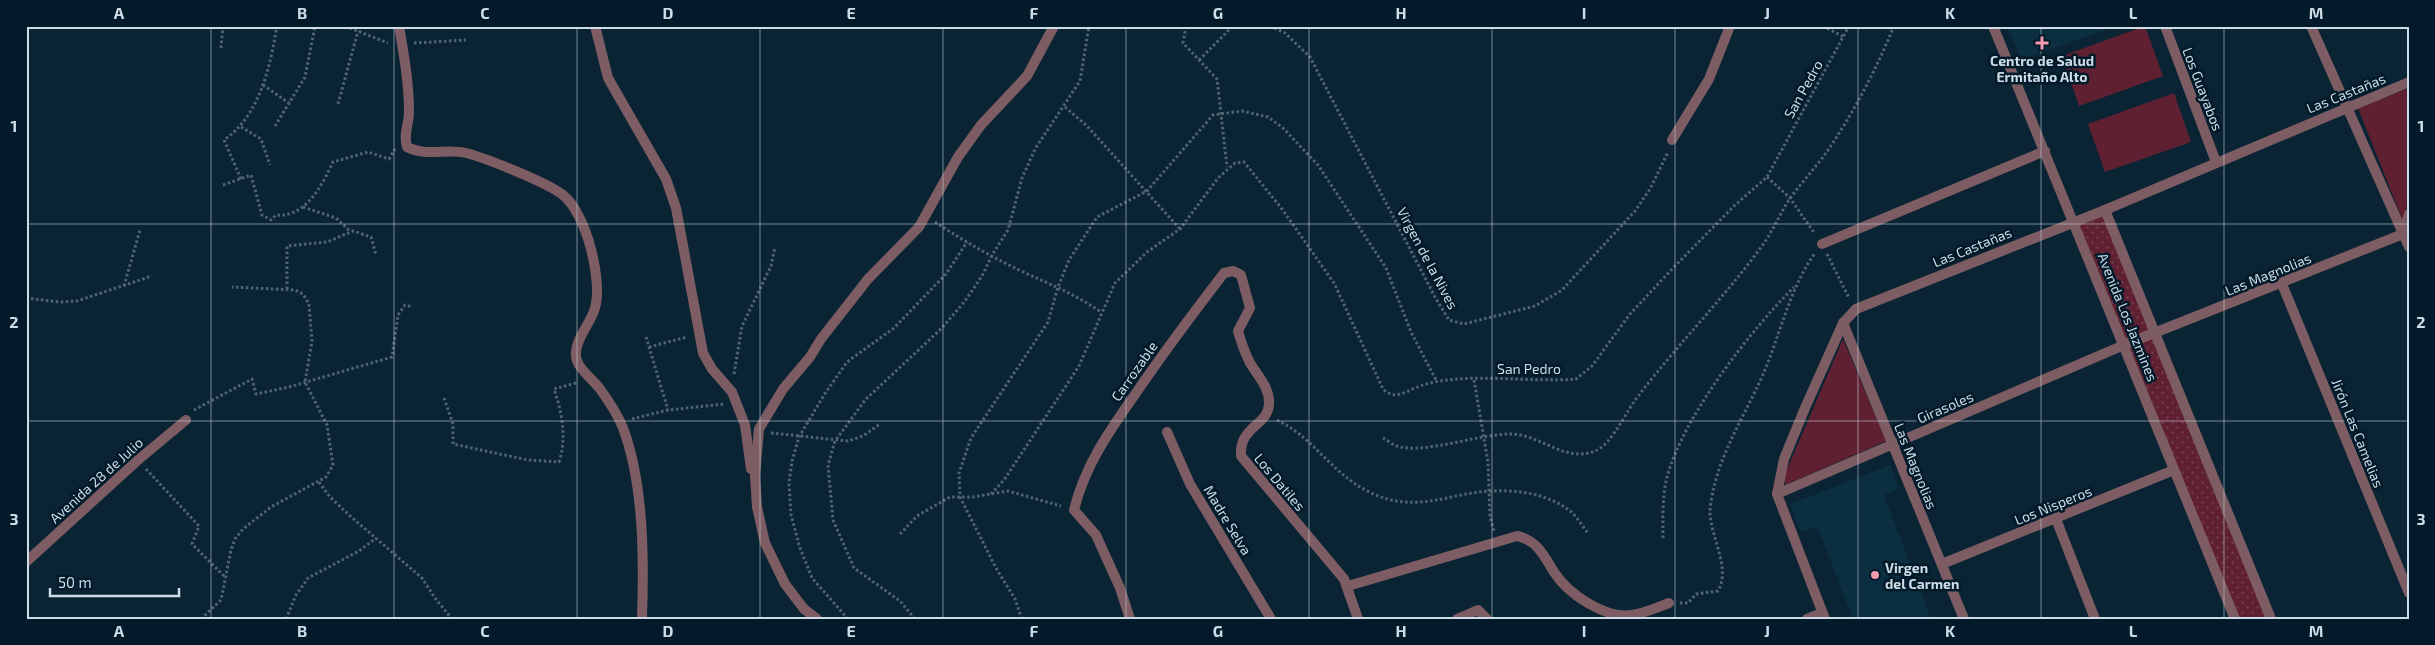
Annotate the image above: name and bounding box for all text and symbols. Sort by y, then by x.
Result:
text: A [114,3,125,22]
text: B [297,3,307,22]
text: C [480,3,490,22]
text: D [663,3,674,22]
text: E [846,3,856,22]
text: F [1030,3,1039,22]
text: G [1213,3,1223,22]
text: H [1395,3,1407,22]
text: I [1582,3,1586,22]
text: J [1764,3,1770,22]
text: K [1945,3,1956,22]
text: L [2129,3,2138,22]
text: M [2309,3,2323,22]
marker: Centro de Salud Ermitaño Alto [2035,36,2049,50]
street label: Los Guayabos [2179,45,2227,133]
place label: Centro de Salud Ermitaño Alto [1990,52,2094,85]
street label: San Pedro [1780,57,1826,121]
street label: Las Castañas [2304,69,2388,117]
text: 1 [11,116,17,135]
text: 1 [2418,116,2424,135]
street label: Virgen de la Nives [1394,204,1462,312]
street label: Las Castañas [1930,223,2014,271]
street label: Las Magnolias [2222,249,2314,299]
street label: Avenida Los Jazmines [2094,250,2162,384]
text: 2 [9,312,19,331]
text: 2 [2416,312,2426,331]
street label: Carrozable [1107,338,1161,404]
street label: San Pedro [1497,360,1561,377]
street label: Jirón Las Camelias [2328,376,2388,490]
street label: Girasoles [1914,388,1976,426]
street label: Las Magnolias [1891,420,1941,512]
street label: Avenida 28 de Julio [46,434,146,526]
street label: Los Datiles [1251,450,1309,514]
street label: Madre Selva [1201,482,1255,558]
street label: Los Nisperos [2012,482,2094,528]
text: 3 [9,509,19,528]
text: 3 [2416,509,2426,528]
place label: Virgen del Carmen [1885,559,1959,592]
scale bar [50,565,179,597]
marker: Virgen del Carmen [1869,569,1881,581]
text: 50 m [58,573,92,591]
text: A [114,621,125,640]
text: B [297,621,307,640]
text: C [480,621,490,640]
text: D [663,621,674,640]
text: E [846,621,856,640]
text: F [1030,621,1039,640]
text: G [1213,621,1223,640]
text: H [1395,621,1407,640]
text: I [1582,621,1586,640]
text: J [1764,621,1770,640]
text: K [1945,621,1956,640]
text: L [2129,621,2138,640]
text: M [2309,621,2323,640]

